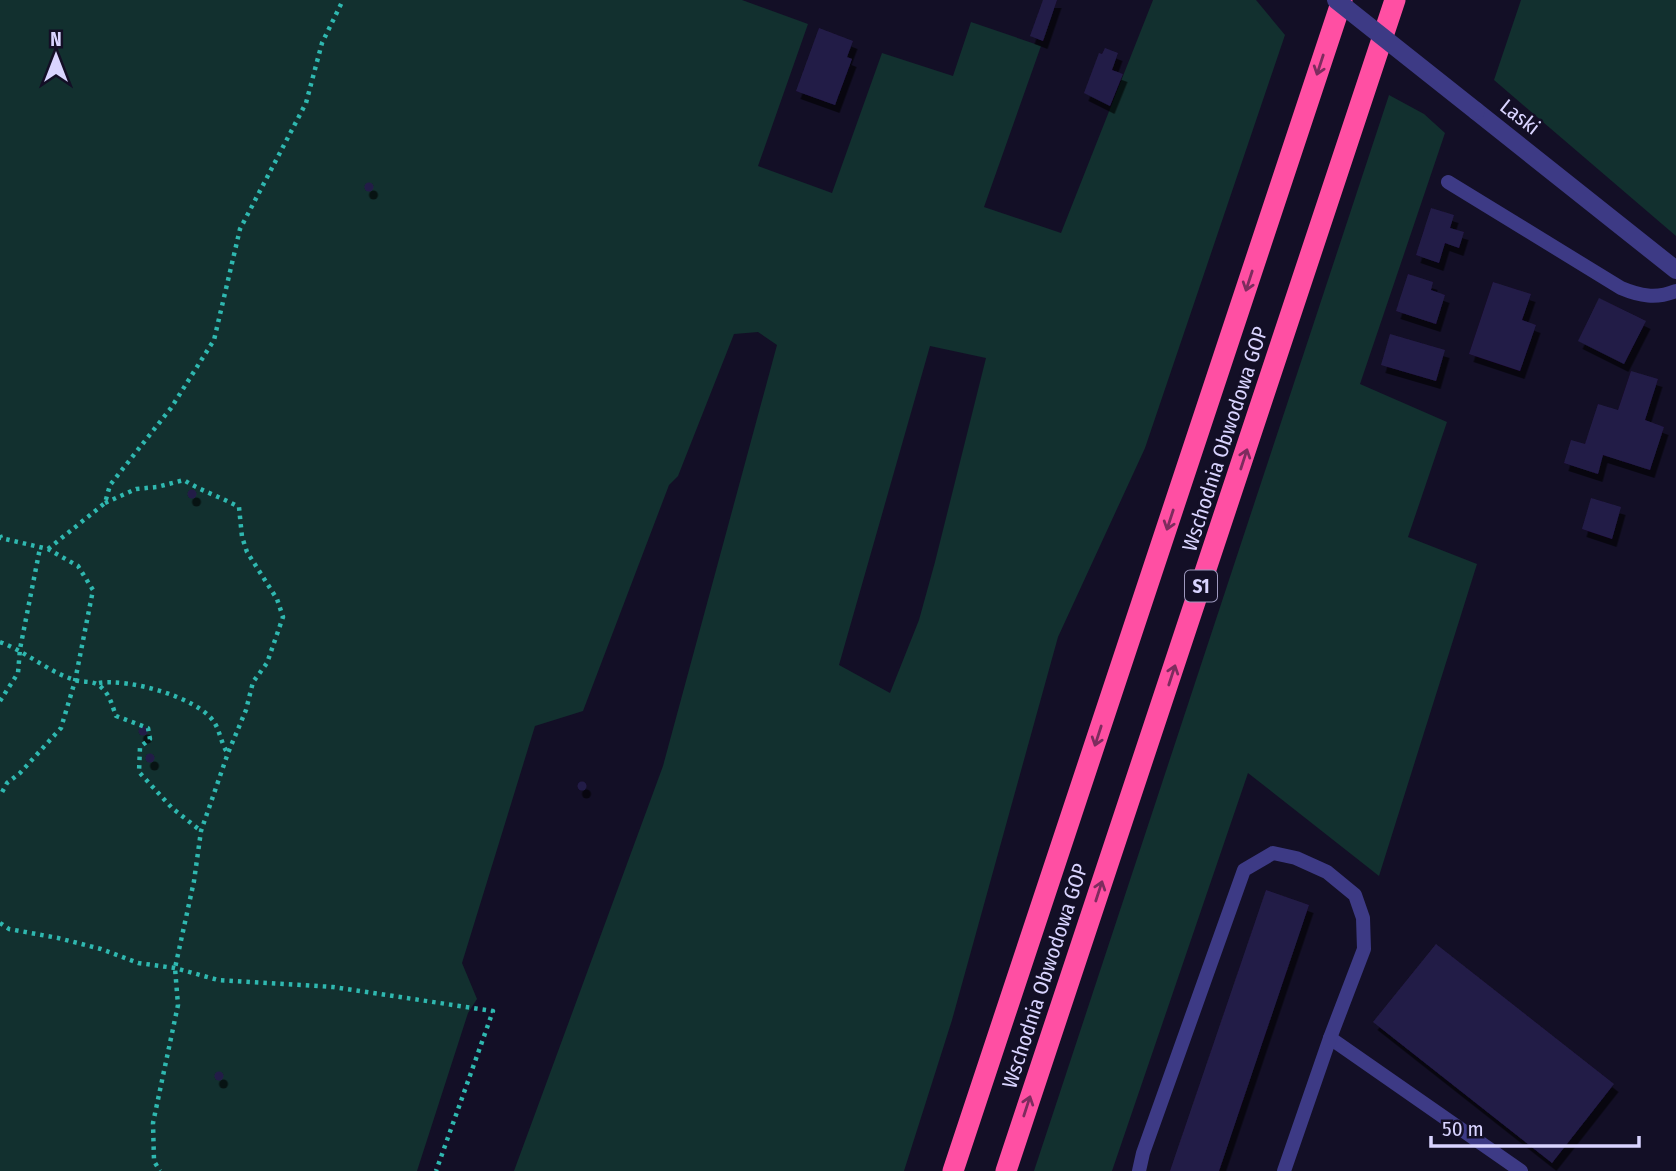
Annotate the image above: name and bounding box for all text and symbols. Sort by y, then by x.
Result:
north arrow [21,21,91,91]
text: N [50,28,62,51]
one-way arrow [1313,53,1325,75]
street label: Laski [1495,93,1545,141]
one-way arrow [1242,270,1255,292]
street label: Wschodnia Obwodowa GOP [1176,323,1274,555]
one-way arrow [1238,448,1251,470]
one-way arrow [1162,509,1175,531]
road number: S1 [1185,570,1217,601]
one-way arrow [1167,664,1179,686]
one-way arrow [1091,725,1104,747]
street label: Wschodnia Obwodowa GOP [996,860,1094,1092]
one-way arrow [1094,880,1107,902]
one-way arrow [1022,1096,1034,1118]
scale bar [1431,1104,1639,1148]
text: 50 m [1442,1116,1484,1142]

